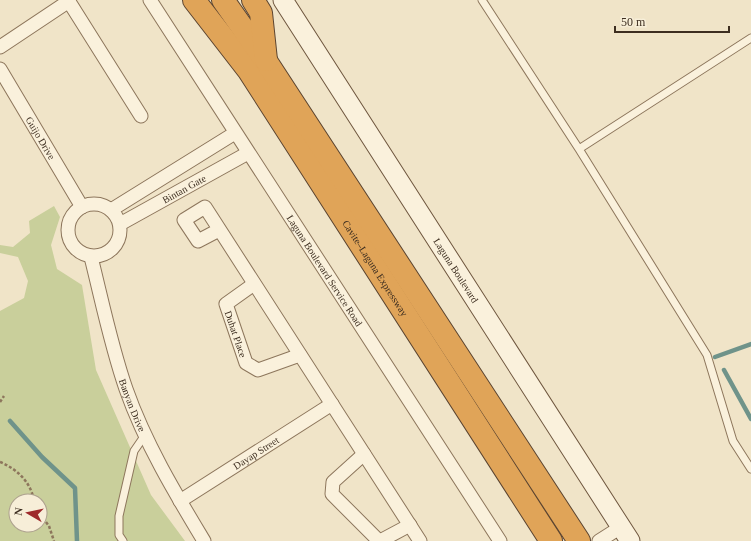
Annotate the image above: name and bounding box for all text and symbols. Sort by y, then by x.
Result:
scale bar [615,8,729,34]
text: 50 m [621,15,646,29]
street label: Guijo Drive [23,115,58,162]
street label: Bintan Gate [160,172,208,206]
street label: Laguna Boulevard Service Road [284,213,365,328]
street label: Cavite–Laguna Expressway [340,218,410,318]
street label: Laguna Boulevard [431,236,481,305]
street label: Duhat Place [223,309,249,359]
street label: Banyan Drive [117,377,148,434]
street label: Dayap Street [231,434,281,472]
north arrow [8,493,48,533]
text: N [12,507,25,516]

